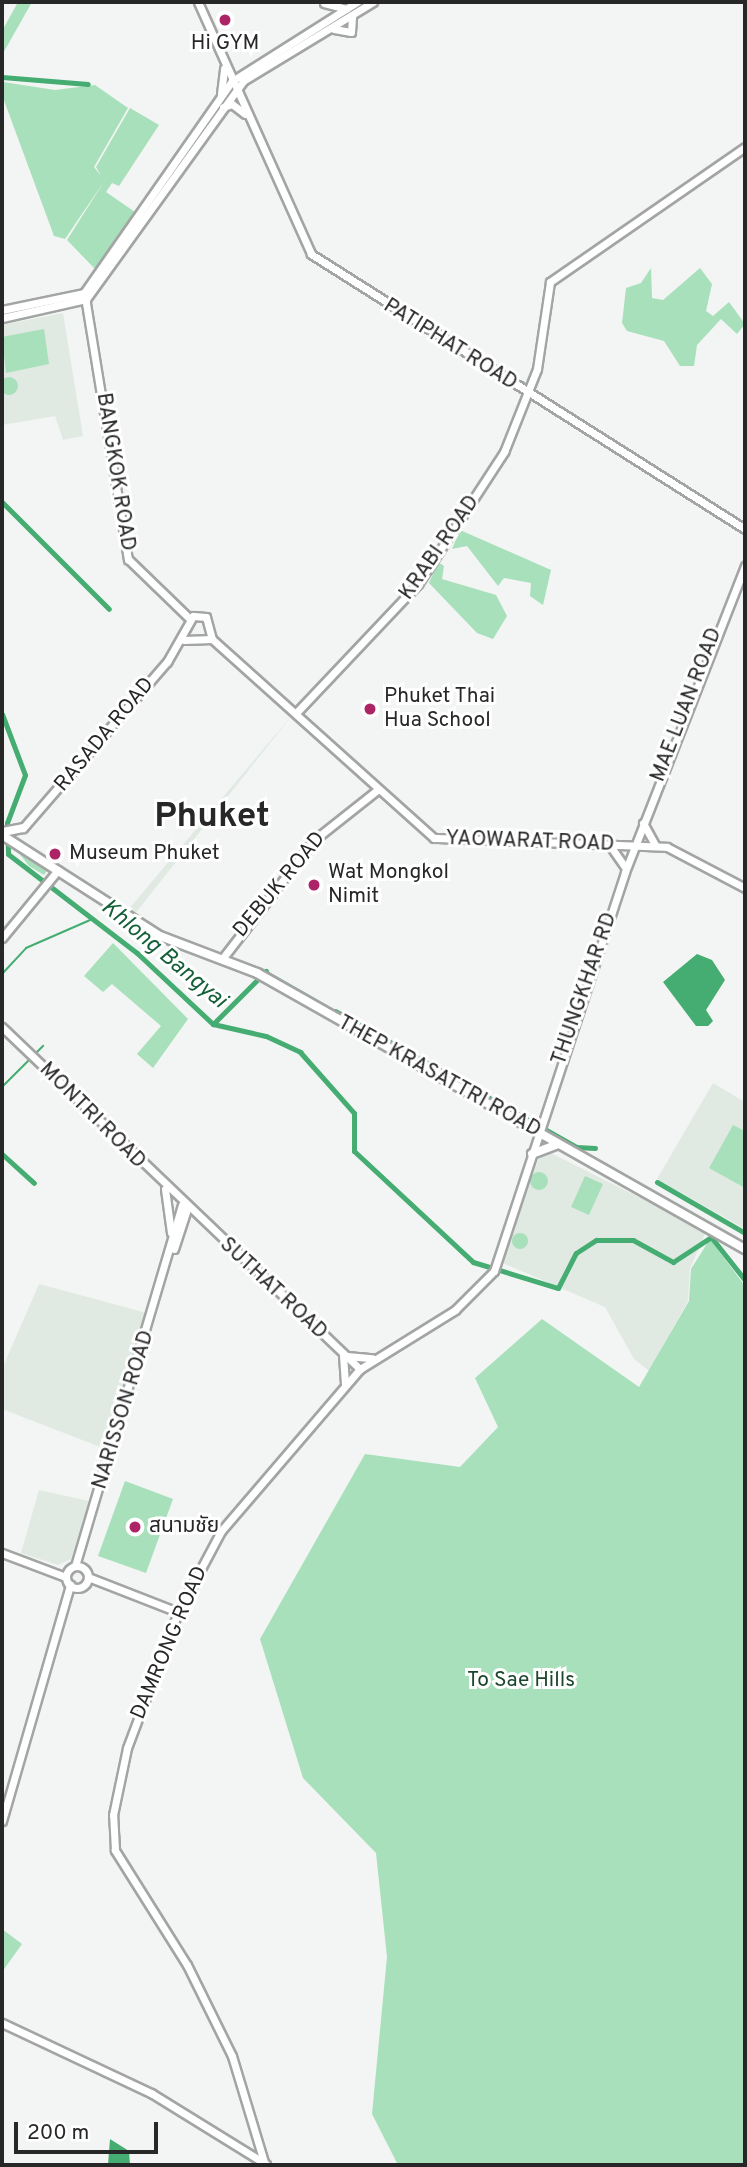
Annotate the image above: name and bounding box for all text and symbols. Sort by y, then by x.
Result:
marker: Hi GYM [217,12,233,28]
place label: Hi GYM [191,31,259,57]
street label: PATIPHAT ROAD [378,294,522,396]
street label: BANGKOK ROAD [90,391,140,553]
street label: KRABI ROAD [395,491,485,605]
street label: MAE LUAN ROAD [646,624,728,786]
street label: RASADA ROAD [50,672,160,798]
place label: Phuket Thai Hua School [384,684,496,734]
marker: Phuket Thai Hua School [362,701,378,717]
district label: Phuket [154,796,270,838]
street label: YAOWARAT ROAD [445,826,615,858]
street label: DEBUK ROAD [229,827,331,943]
place label: Museum Phuket [69,841,220,867]
marker: Museum Phuket [47,846,63,862]
place label: Wat Mongkol Nimit [328,860,449,910]
marker: Wat Mongkol Nimit [306,877,322,893]
water label: Khlong Bangyai [95,894,231,1016]
street label: THUNGKHAR RD [547,909,623,1069]
street label: THEP KRASATTRI ROAD [333,1011,545,1143]
street label: MONTRI ROAD [33,1057,151,1175]
street label: SUTHAT ROAD [214,1232,332,1346]
street label: NARISSON ROAD [88,1327,160,1493]
place label: สนามชัย [149,1514,219,1540]
marker: สนามชัย [127,1519,143,1535]
street label: DAMRONG ROAD [126,1563,214,1723]
park label: To Sae Hills [467,1668,575,1694]
scale bar [18,2108,161,2152]
text: 200 m [27,2120,89,2147]

